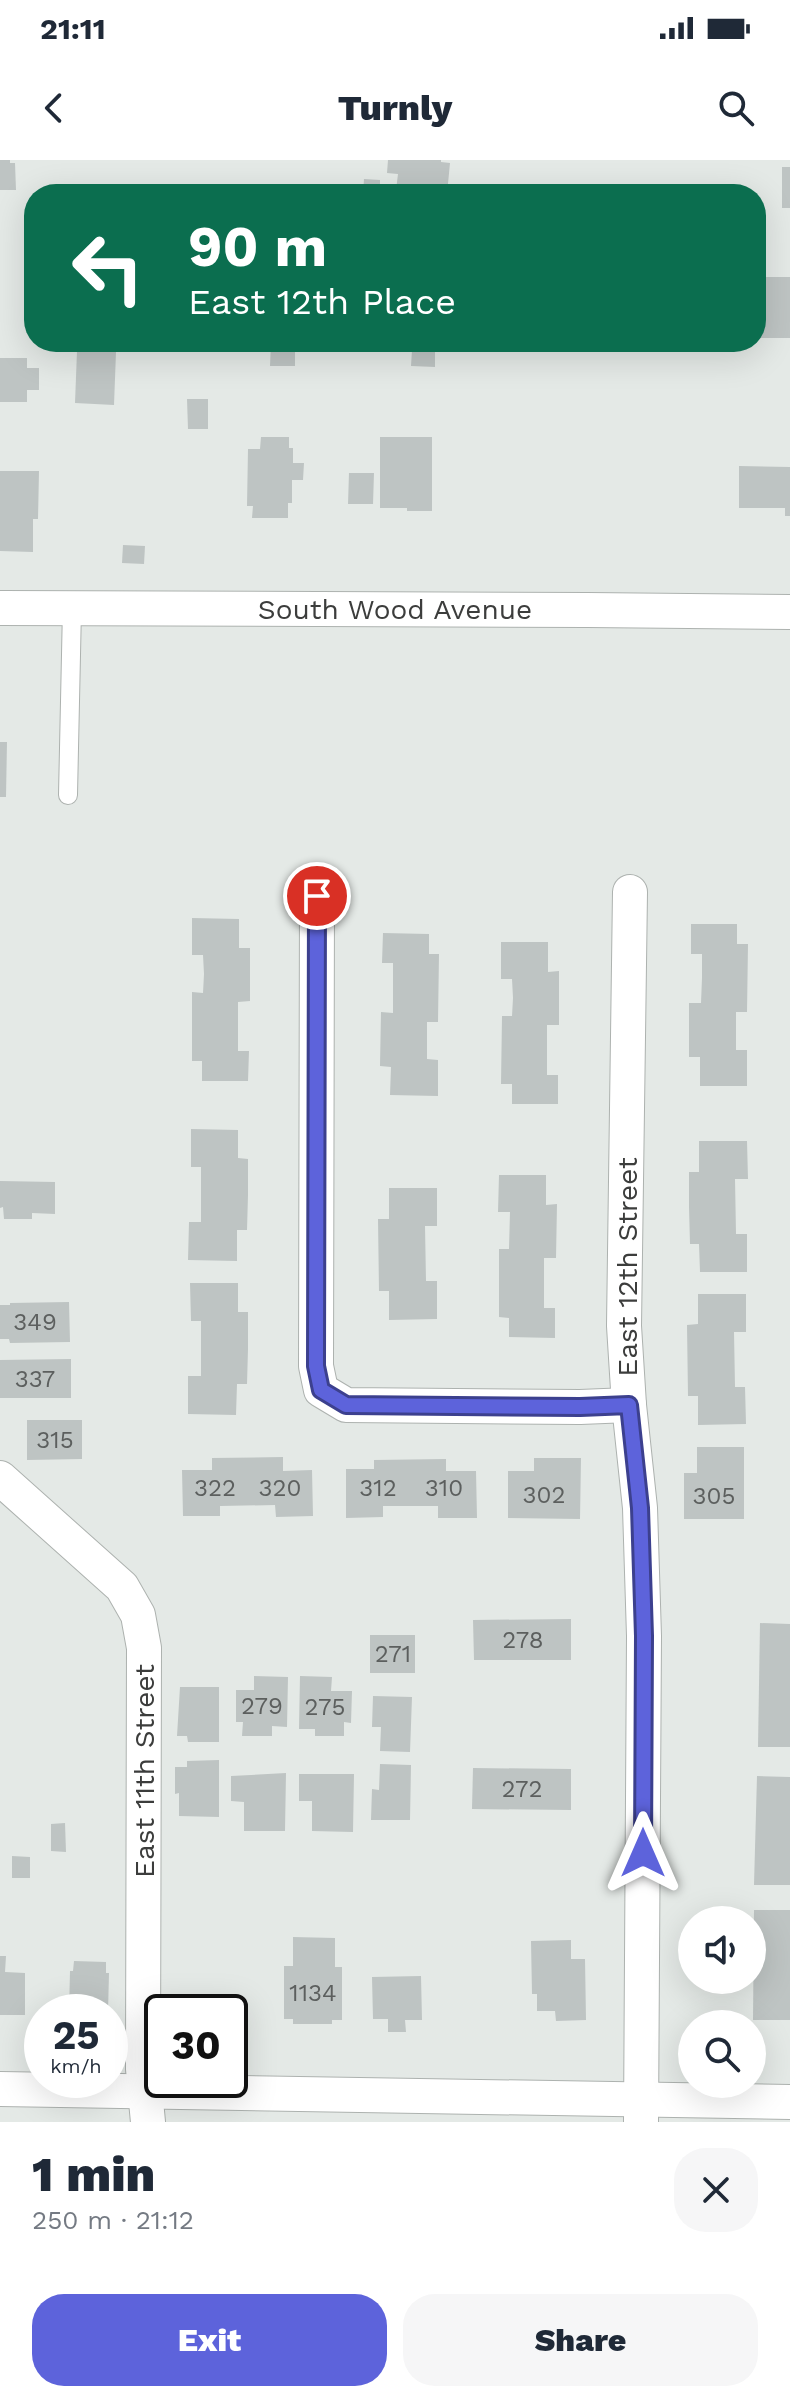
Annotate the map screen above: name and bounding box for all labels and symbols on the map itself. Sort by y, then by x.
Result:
street label: South Wood Avenue [258,593,532,626]
pin [283,862,351,930]
street label: East 12th Street [611,1157,644,1377]
house number: 349 [13,1308,57,1336]
house number: 337 [15,1365,55,1393]
house number: 315 [36,1426,74,1454]
house number: 322 [194,1474,236,1502]
house number: 320 [259,1474,301,1502]
house number: 312 [359,1474,397,1502]
house number: 310 [425,1474,463,1502]
house number: 302 [523,1481,565,1509]
house number: 305 [693,1482,735,1510]
house number: 278 [502,1626,544,1654]
house number: 271 [375,1640,411,1668]
street label: East 11th Street [128,1664,161,1878]
house number: 279 [241,1692,283,1720]
house number: 275 [305,1693,345,1721]
house number: 272 [502,1775,542,1803]
position arrow [601,1811,685,1895]
house number: 1134 [289,1979,337,2007]
speed limit sign: 30 [144,1994,248,2098]

